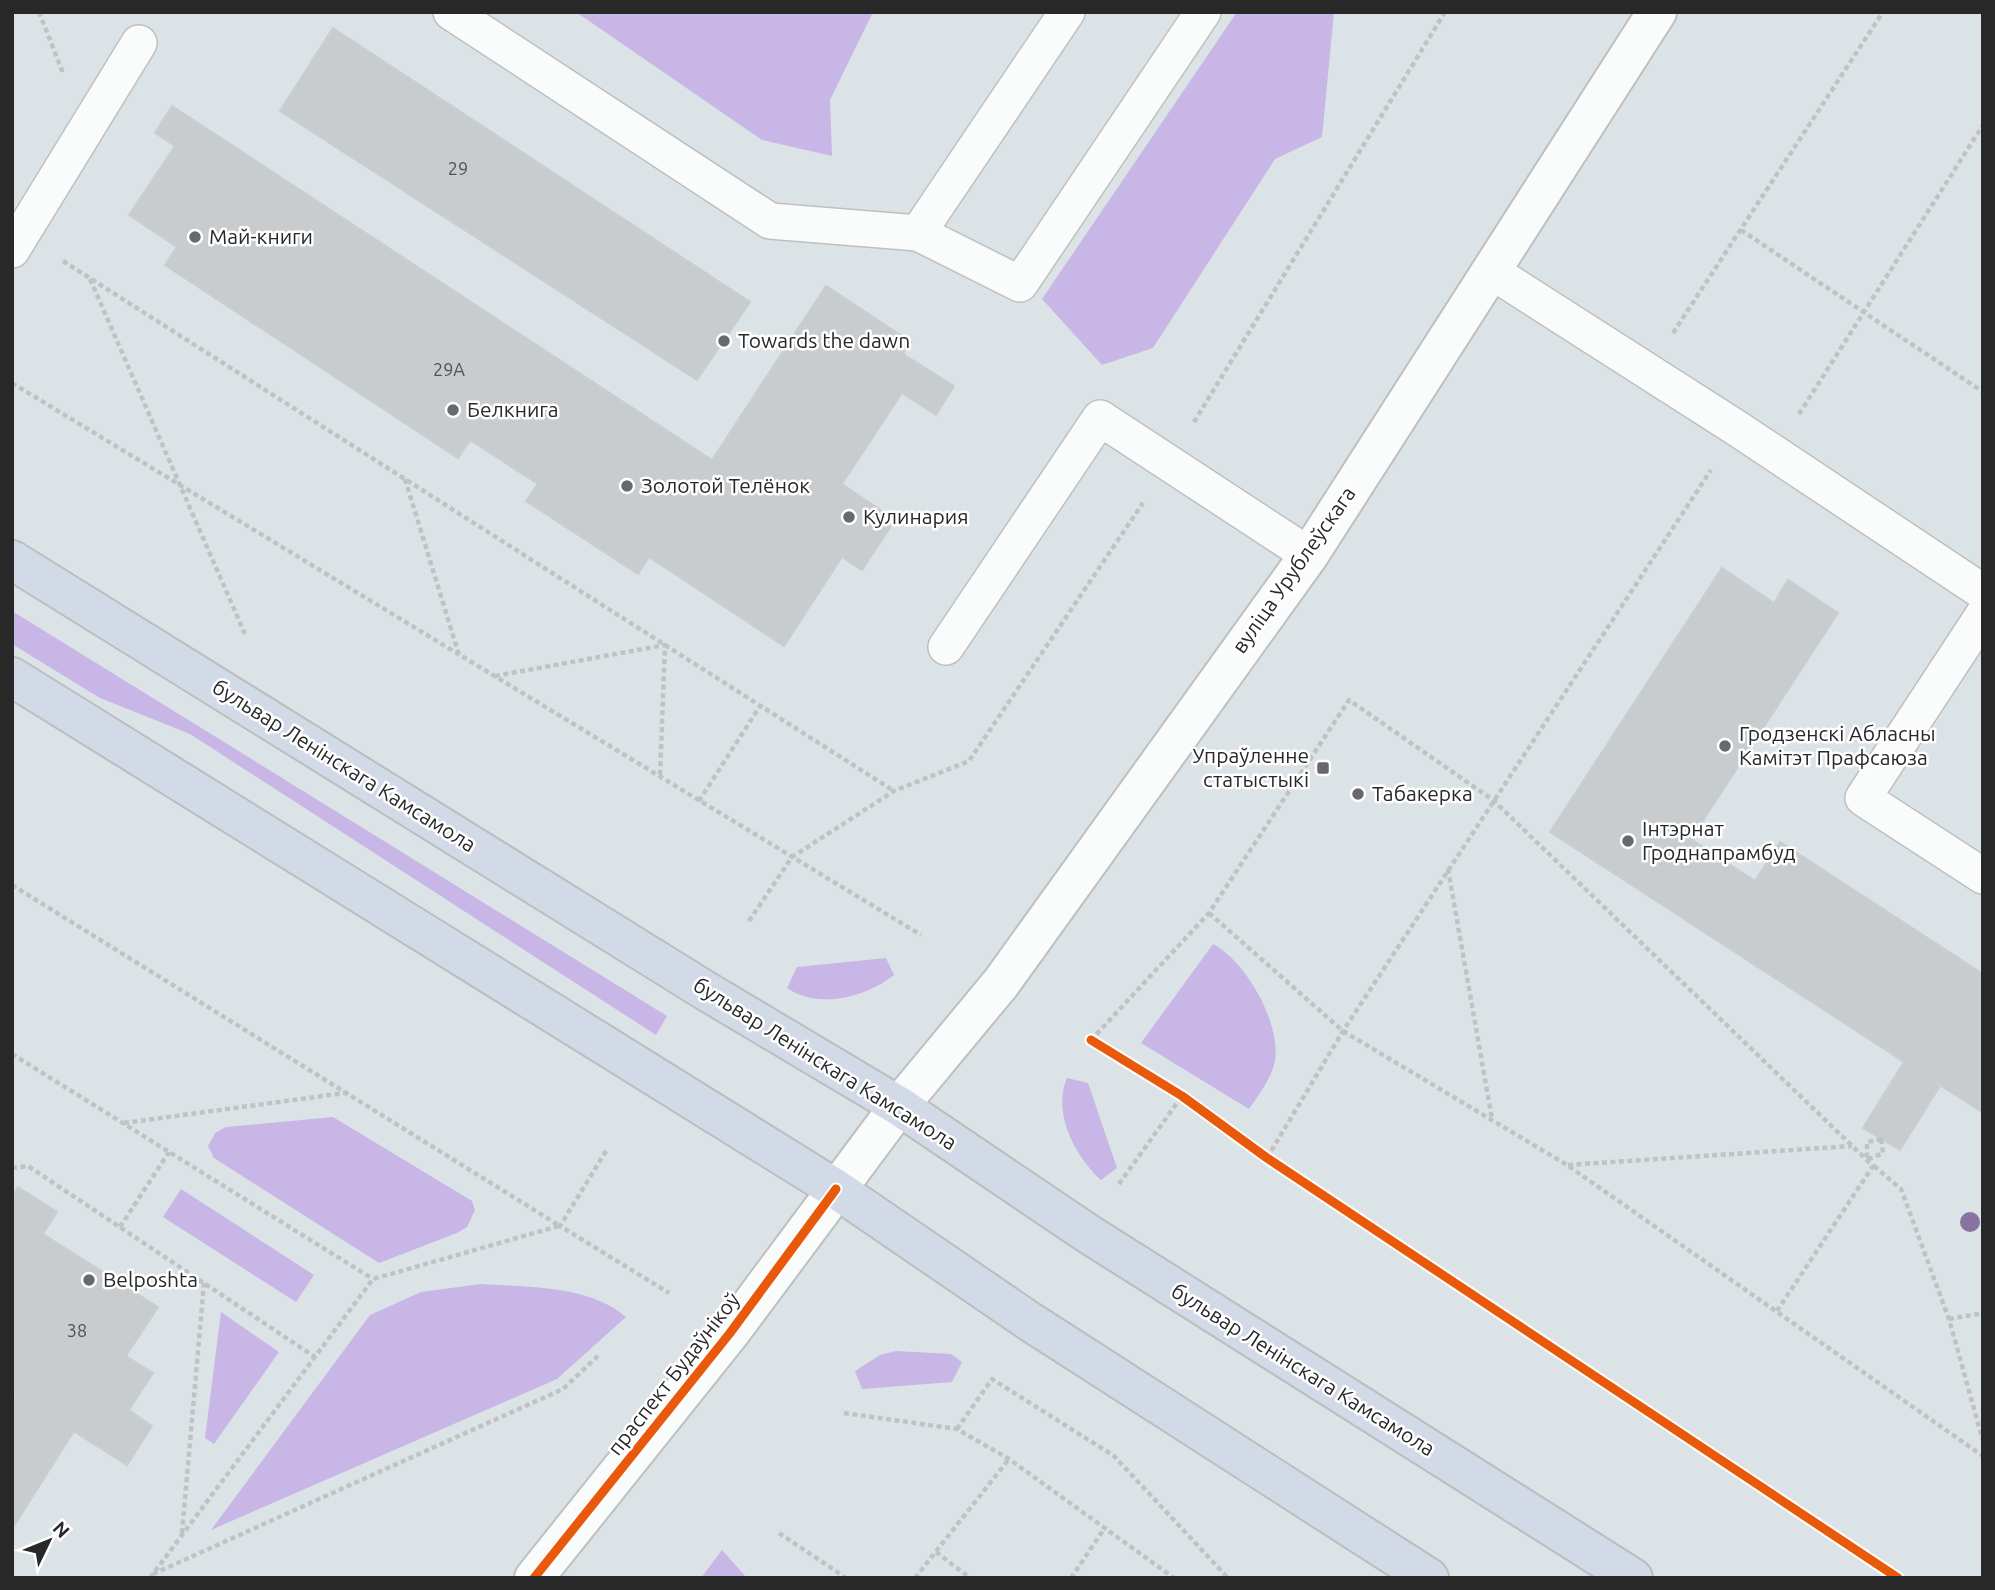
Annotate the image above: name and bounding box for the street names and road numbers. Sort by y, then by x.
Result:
street label: вуліца Урублеўскага [1227,482,1360,657]
street label: бульвар Ленінскага Камсамола [208,674,481,856]
street label: бульвар Ленінскага Камсамола [689,972,962,1154]
street label: бульвар Ленінскага Камсамола [1167,1278,1440,1460]
street label: праспект Будаўнікоў [602,1287,744,1459]

